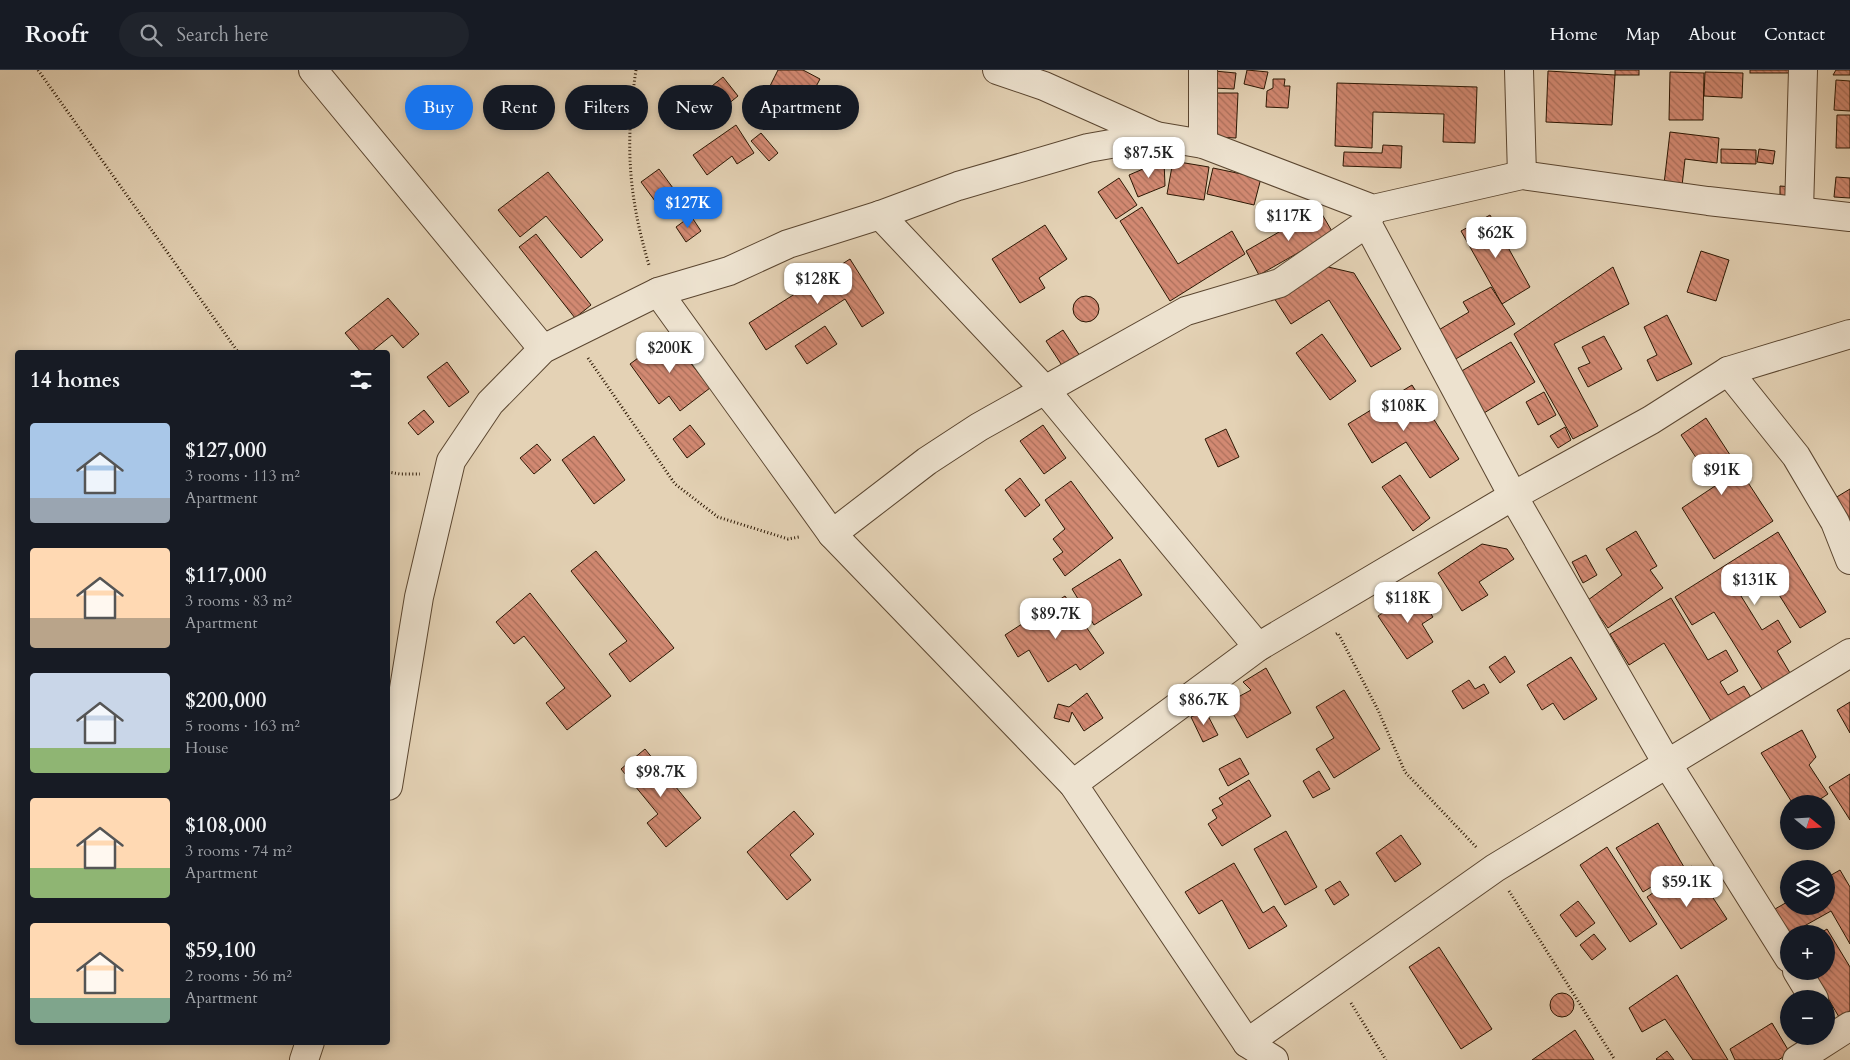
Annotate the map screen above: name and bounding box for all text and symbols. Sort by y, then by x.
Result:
search box [119,12,469,57]
text: Roofr [25,18,89,51]
icon: search [137,21,165,49]
text: Search here [177,22,269,48]
text: Home [1550,22,1598,47]
text: Map [1626,22,1660,47]
text: About [1688,22,1736,47]
text: Contact [1764,22,1825,47]
chip: Buy [405,85,473,130]
chip: Rent [483,85,555,130]
chip: Filters [565,85,648,130]
chip: New [658,85,732,130]
chip: Apartment [742,85,859,130]
pin: $87.5K [1108,136,1190,179]
text: $87.5K [1124,142,1174,164]
pin: $127K [653,186,723,229]
text: $127K [665,192,711,214]
pin: $117K [1254,200,1324,242]
text: $117K [1266,205,1312,227]
pin: $62K [1466,216,1526,259]
text: $62K [1477,222,1515,244]
pin: $128K [783,262,853,305]
text: $128K [795,268,841,290]
pin: $200K [635,332,705,374]
text: $200K [647,337,693,359]
text: 14 homes [30,366,120,395]
icon: filters [347,366,375,394]
pin: $108K [1369,390,1439,432]
text: $108K [1381,395,1427,417]
text: $127,000 [185,436,266,465]
icon: home [70,443,130,503]
pin: $91K [1692,454,1752,496]
text: $91K [1703,459,1741,481]
text: 3 rooms · 113 m² [185,465,300,487]
text: Apartment [185,487,258,509]
text: $117,000 [185,561,266,590]
pin: $131K [1720,564,1790,606]
icon: home [70,568,130,628]
text: $131K [1732,569,1778,591]
pin: $118K [1373,582,1443,624]
text: $118K [1385,587,1431,609]
text: 3 rooms · 83 m² [185,590,292,612]
pin: $89.7K [1015,598,1097,640]
text: $89.7K [1031,603,1081,625]
text: Apartment [185,612,258,634]
pin: $86.7K [1163,684,1245,726]
text: $200,000 [185,686,266,715]
text: $86.7K [1179,689,1229,711]
icon: home [70,693,130,753]
text: 5 rooms · 163 m² [185,715,300,737]
text: House [185,737,228,759]
pin: $98.7K [620,756,702,798]
text: $98.7K [636,761,686,783]
north arrow [1780,795,1835,850]
map controls [1780,795,1835,1045]
text: $108,000 [185,811,266,840]
icon: home [70,818,130,878]
text: 3 rooms · 74 m² [185,840,292,862]
button: layers [1780,860,1835,915]
text: Apartment [185,862,258,884]
pin: $59.1K [1646,866,1728,908]
text: $59.1K [1662,871,1712,893]
button: + [1780,925,1835,980]
text: $59,100 [185,936,256,965]
icon: home [70,943,130,1003]
text: 2 rooms · 56 m² [185,965,292,987]
text: Apartment [185,987,258,1009]
button: − [1780,990,1835,1045]

